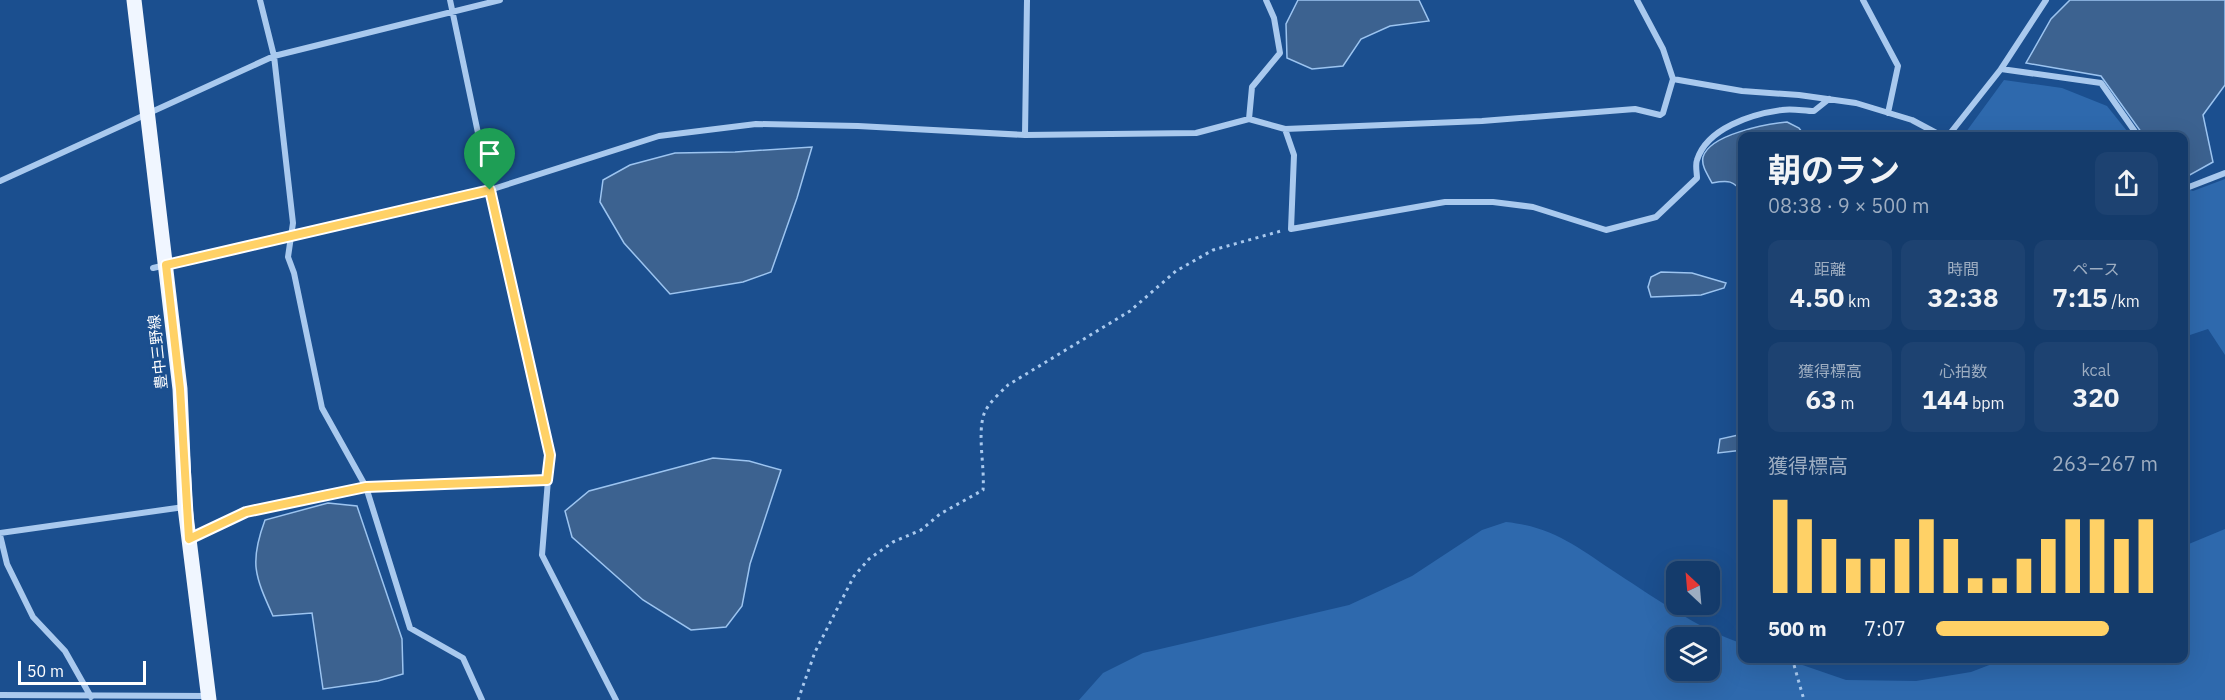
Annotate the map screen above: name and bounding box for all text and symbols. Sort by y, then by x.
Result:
pin [464,128,515,190]
icon: arrive [473,137,506,170]
text: 朝のラン [1768,148,1900,191]
button: share [2095,152,2158,215]
text: 08:38 · 9 × 500 m [1768,192,1929,219]
text: 距離 [1814,259,1846,279]
text: 時間 [1947,259,1979,279]
text: ペース [2072,259,2120,279]
text: 4.50 [1789,280,1844,314]
text: 32:38 [1928,280,1998,314]
text: 7:15 [2052,280,2108,314]
text: km [1844,291,1871,311]
text: /km [2108,291,2140,311]
street label: 豊中三野線 [144,314,171,390]
text: kcal [2081,360,2111,380]
text: 獲得標高 [1798,361,1862,381]
text: 心拍数 [1939,361,1987,381]
text: 320 [2073,380,2119,414]
text: 63 [1806,382,1837,416]
text: 144 [1921,382,1968,416]
text: m [1837,393,1854,413]
text: bpm [1968,393,2005,413]
text: 263–267 m [2052,450,2158,477]
text: 獲得標高 [1768,452,1848,479]
north arrow [1666,561,1720,615]
map controls [1666,561,1720,681]
text: 500 m [1768,615,1827,642]
text: 7:07 [1864,615,1906,642]
button: layers [1666,627,1720,681]
scale bar [18,658,146,686]
text: 50 m [27,661,64,681]

